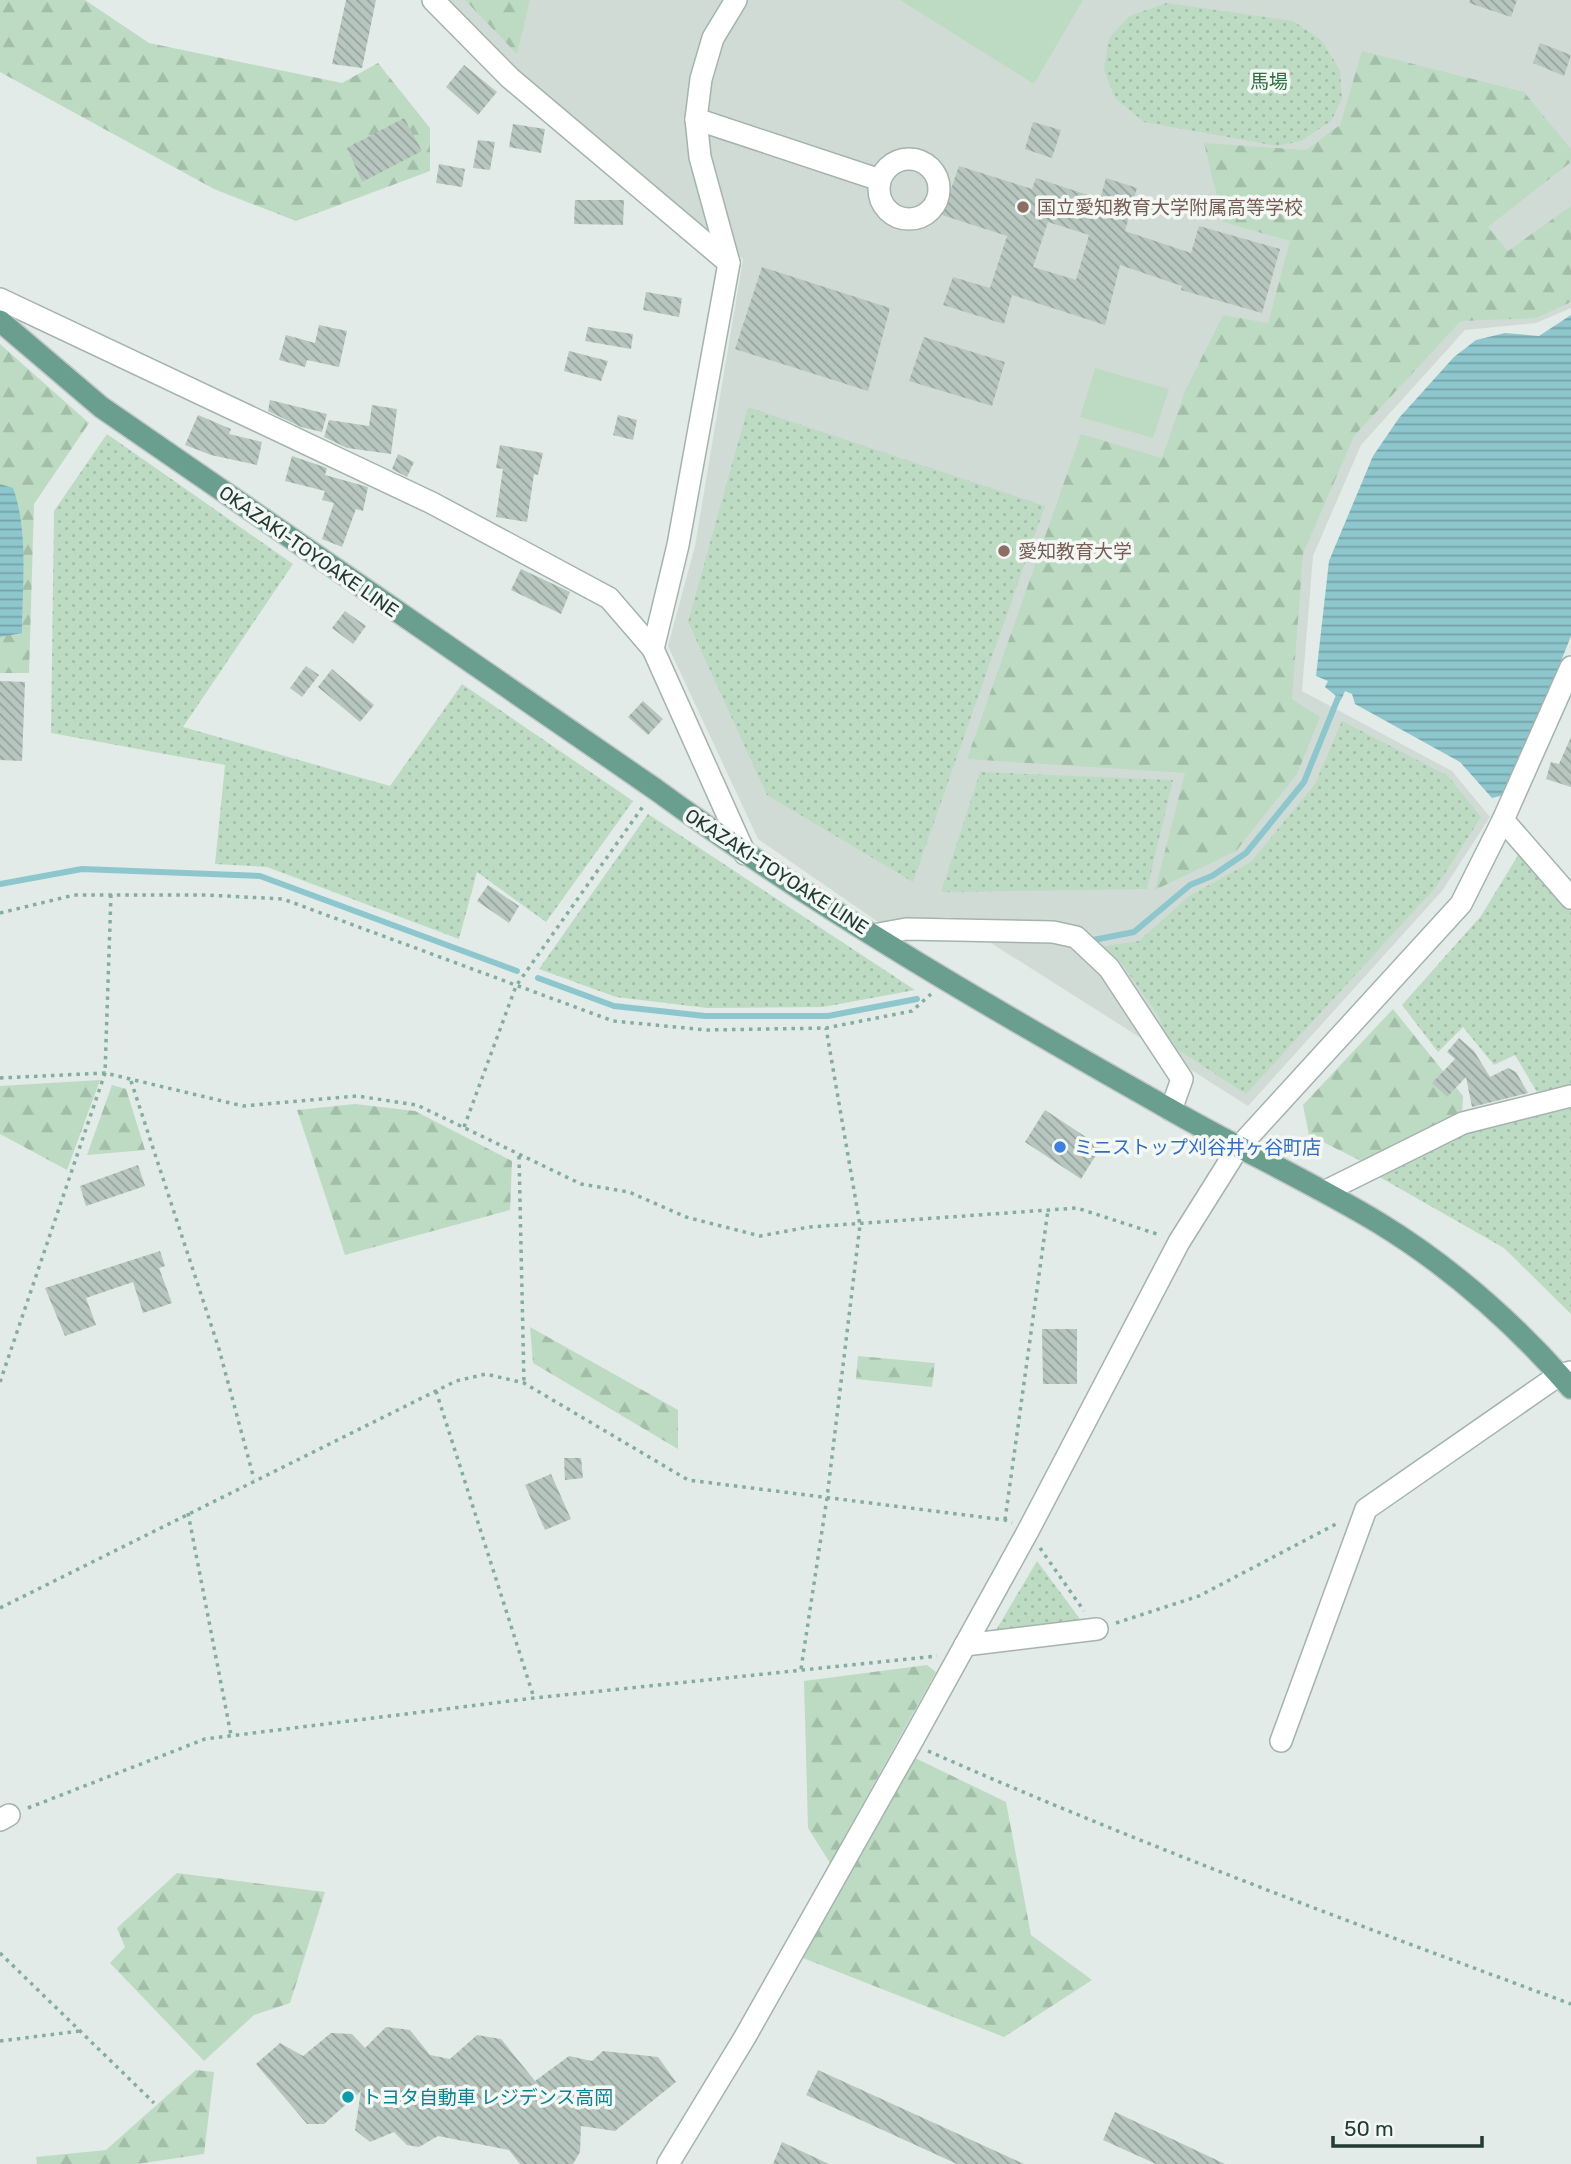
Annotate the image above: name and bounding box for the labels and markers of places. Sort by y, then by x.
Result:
place label: 国立愛知教育大学附属高等学校 [1037,196,1303,219]
marker: 国立愛知教育大学附属高等学校 [1015,199,1031,215]
place label: 愛知教育大学 [1018,540,1132,563]
marker: 愛知教育大学 [996,543,1012,559]
place label: ミニストップ刈谷井ヶ谷町店 [1074,1136,1321,1159]
marker: ミニストップ刈谷井ヶ谷町店 [1052,1139,1068,1155]
place label: トヨタ自動車 レジデンス高岡 [362,2086,613,2109]
marker: トヨタ自動車 レジデンス高岡 [340,2089,356,2105]

